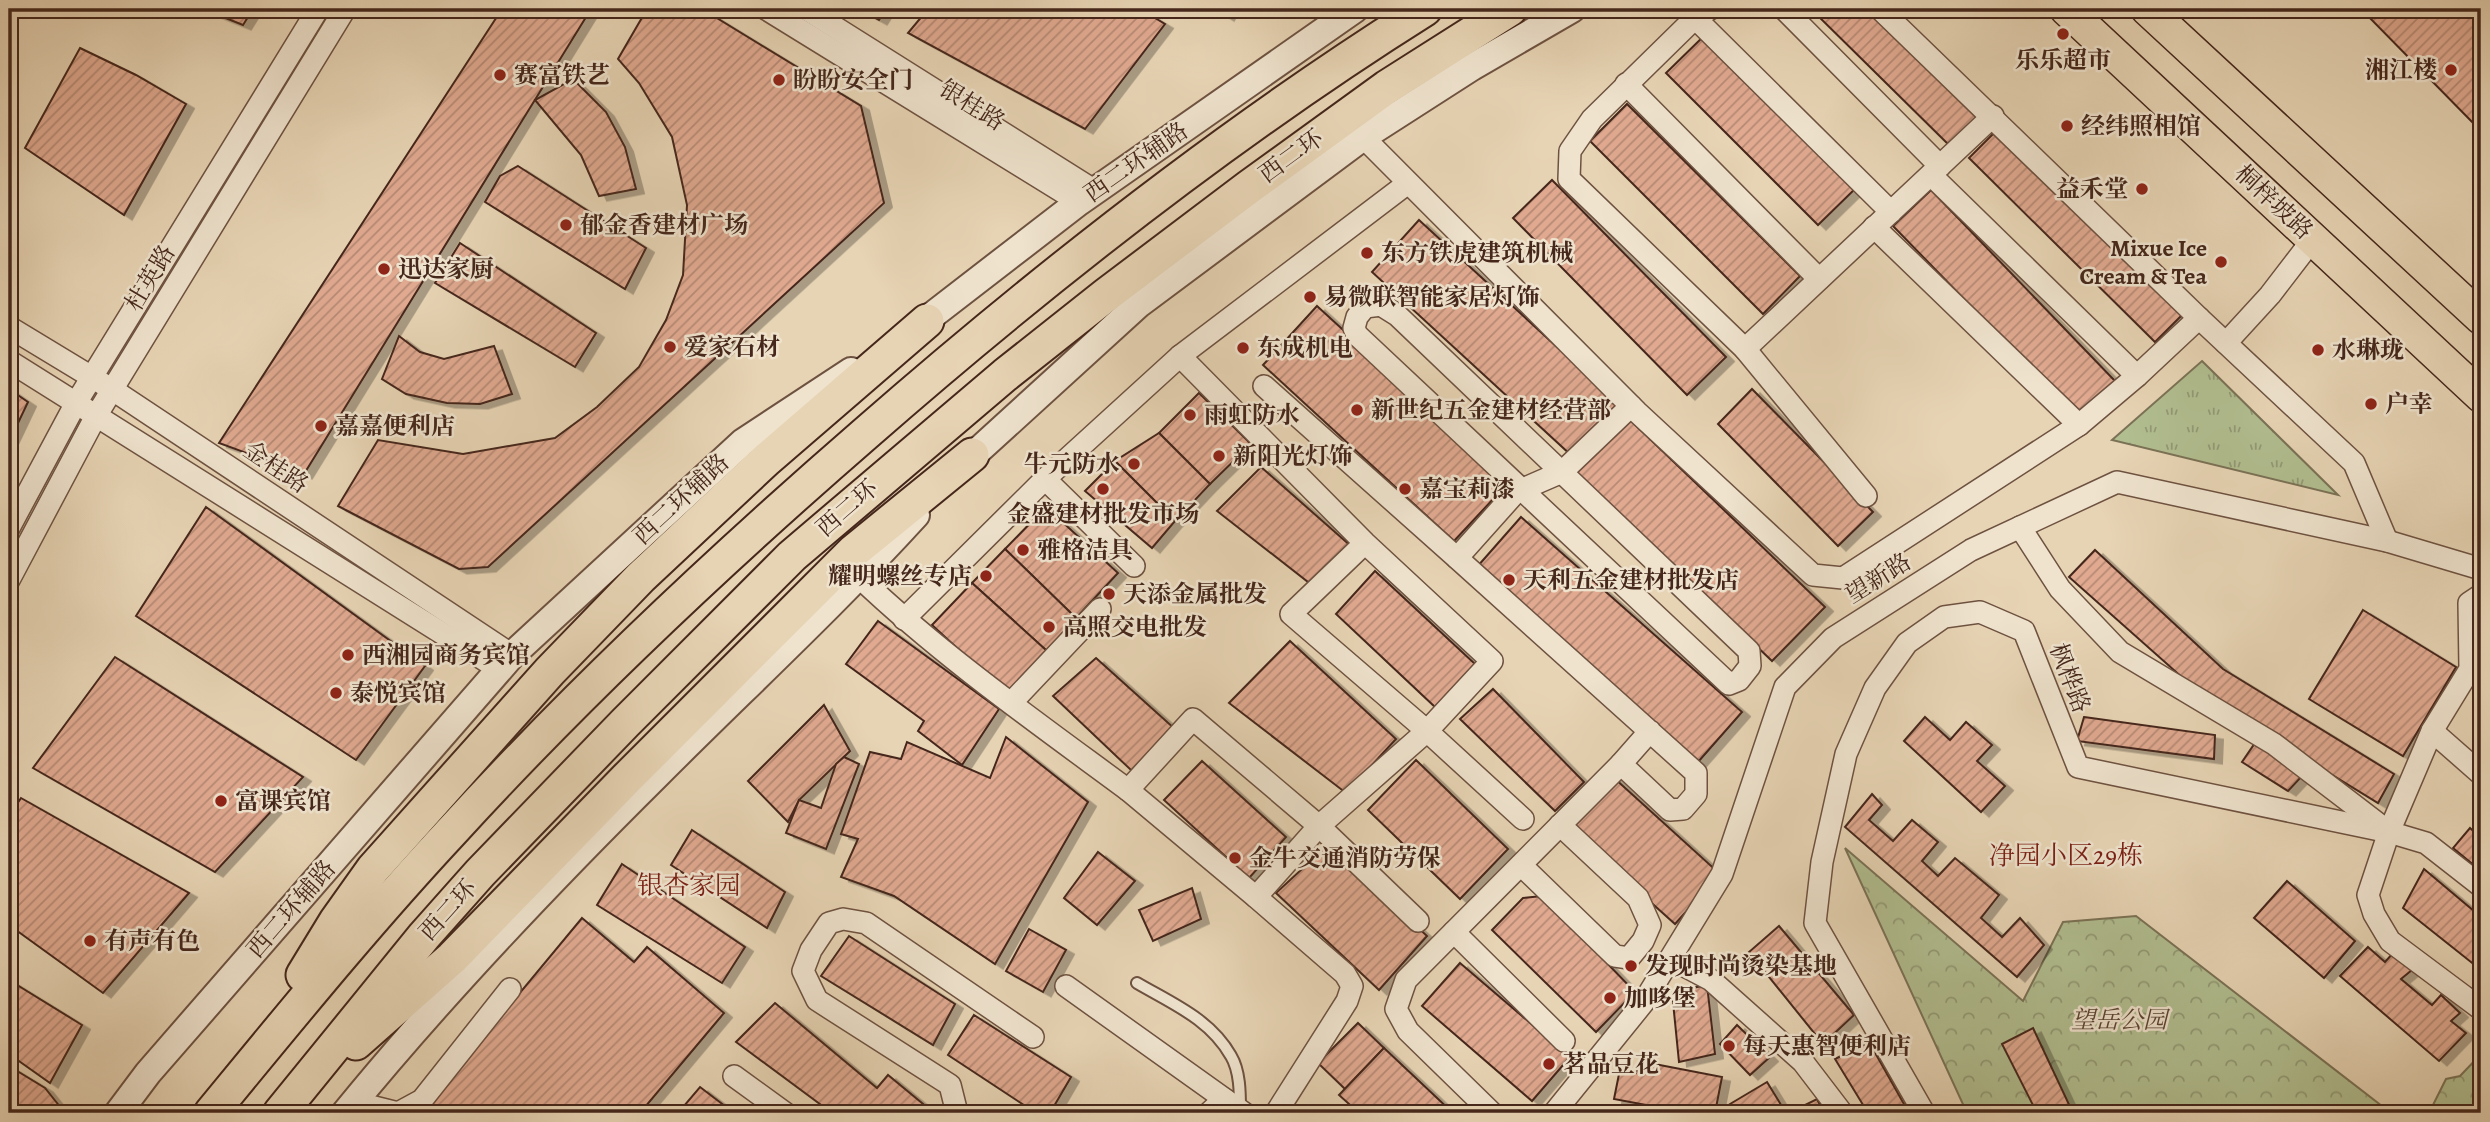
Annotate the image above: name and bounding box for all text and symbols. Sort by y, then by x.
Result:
marker: 乐乐超市 [2055,26,2071,42]
place label: 乐乐超市 [2015,44,2111,76]
place label: 湘江楼 [2365,54,2437,86]
place label: 赛富铁艺 [514,59,610,91]
marker: 湘江楼 [2443,62,2459,78]
place label: 盼盼安全门 [793,64,913,96]
marker: 赛富铁艺 [492,67,508,83]
marker: 盼盼安全门 [771,72,787,88]
street label: 银桂路 [933,72,1011,138]
place label: 经纬照相馆 [2081,110,2201,142]
street label: 西二环辅路 [1078,114,1194,210]
marker: 经纬照相馆 [2059,118,2075,134]
street label: 西二环 [1252,122,1330,190]
street label: 桐梓坡路 [2228,158,2320,246]
place label: 益禾堂 [2056,173,2128,205]
marker: 益禾堂 [2134,181,2150,197]
place label: 郁金香建材广场 [580,209,748,241]
marker: 郁金香建材广场 [558,217,574,233]
place label: Mixue Ice Cream & Tea [2079,232,2207,292]
place label: 东方铁虎建筑机械 [1381,237,1573,269]
street label: 杜英路 [118,239,182,317]
marker: 东方铁虎建筑机械 [1359,245,1375,261]
place label: 迅达家厨 [398,253,494,285]
marker: Mixue Ice Cream & Tea [2213,254,2229,270]
marker: 迅达家厨 [376,261,392,277]
place label: 易微联智能家居灯饰 [1324,281,1540,313]
marker: 易微联智能家居灯饰 [1302,289,1318,305]
place label: 爱家石材 [684,331,780,363]
place label: 东成机电 [1257,332,1353,364]
place label: 水琳珑 [2332,334,2404,366]
marker: 爱家石材 [662,339,678,355]
marker: 东成机电 [1235,340,1251,356]
marker: 水琳珑 [2310,342,2326,358]
place label: 户幸 [2385,388,2433,420]
place label: 新世纪五金建材经营部 [1371,394,1611,426]
marker: 户幸 [2363,396,2379,412]
place label: 雨虹防水 [1204,399,1300,431]
marker: 新世纪五金建材经营部 [1349,402,1365,418]
marker: 雨虹防水 [1182,407,1198,423]
place label: 嘉嘉便利店 [335,410,455,442]
marker: 嘉嘉便利店 [313,418,329,434]
street label: 金桂路 [237,434,315,500]
place label: 新阳光灯饰 [1233,440,1353,472]
street label: 西二环辅路 [626,446,736,552]
place label: 牛元防水 [1024,448,1120,480]
marker: 新阳光灯饰 [1211,448,1227,464]
marker: 牛元防水 [1126,456,1142,472]
street label: 西二环 [809,472,885,544]
place label: 嘉宝莉漆 [1419,473,1515,505]
marker: 金盛建材批发市场 [1095,481,1111,497]
marker: 嘉宝莉漆 [1397,481,1413,497]
place label: 金盛建材批发市场 [1007,498,1199,530]
place label: 雅格洁具 [1037,534,1133,566]
marker: 雅格洁具 [1015,542,1031,558]
street label: 望新路 [1839,545,1917,611]
place label: 耀明螺丝专店 [828,560,972,592]
place label: 天利五金建材批发店 [1523,564,1739,596]
marker: 耀明螺丝专店 [978,568,994,584]
marker: 天利五金建材批发店 [1501,572,1517,588]
place label: 天添金属批发 [1123,578,1267,610]
marker: 天添金属批发 [1101,586,1117,602]
place label: 高照交电批发 [1063,611,1207,643]
marker: 高照交电批发 [1041,619,1057,635]
place label: 西湘园商务宾馆 [362,639,530,671]
street label: 枫桦路 [2042,639,2098,717]
marker: 西湘园商务宾馆 [340,647,356,663]
place label: 泰悦宾馆 [350,677,446,709]
marker: 泰悦宾馆 [328,685,344,701]
place label: 富课宾馆 [235,785,331,817]
marker: 富课宾馆 [213,793,229,809]
district label: 净园小区29栋 [1989,838,2143,873]
place label: 金牛交通消防劳保 [1249,842,1441,874]
marker: 金牛交通消防劳保 [1227,850,1243,866]
street label: 西二环辅路 [240,853,342,965]
district label: 银杏家园 [637,868,741,903]
street label: 西二环 [412,873,484,947]
place label: 有声有色 [104,925,200,957]
marker: 有声有色 [82,933,98,949]
place label: 发现时尚烫染基地 [1645,950,1837,982]
marker: 发现时尚烫染基地 [1623,958,1639,974]
place label: 加哆堡 [1624,982,1696,1014]
marker: 加哆堡 [1602,990,1618,1006]
park label: 望岳公园 [2071,1004,2171,1036]
place label: 每天惠智便利店 [1743,1030,1911,1062]
marker: 每天惠智便利店 [1721,1038,1737,1054]
place label: 茗品豆花 [1563,1048,1659,1080]
marker: 茗品豆花 [1541,1056,1557,1072]

